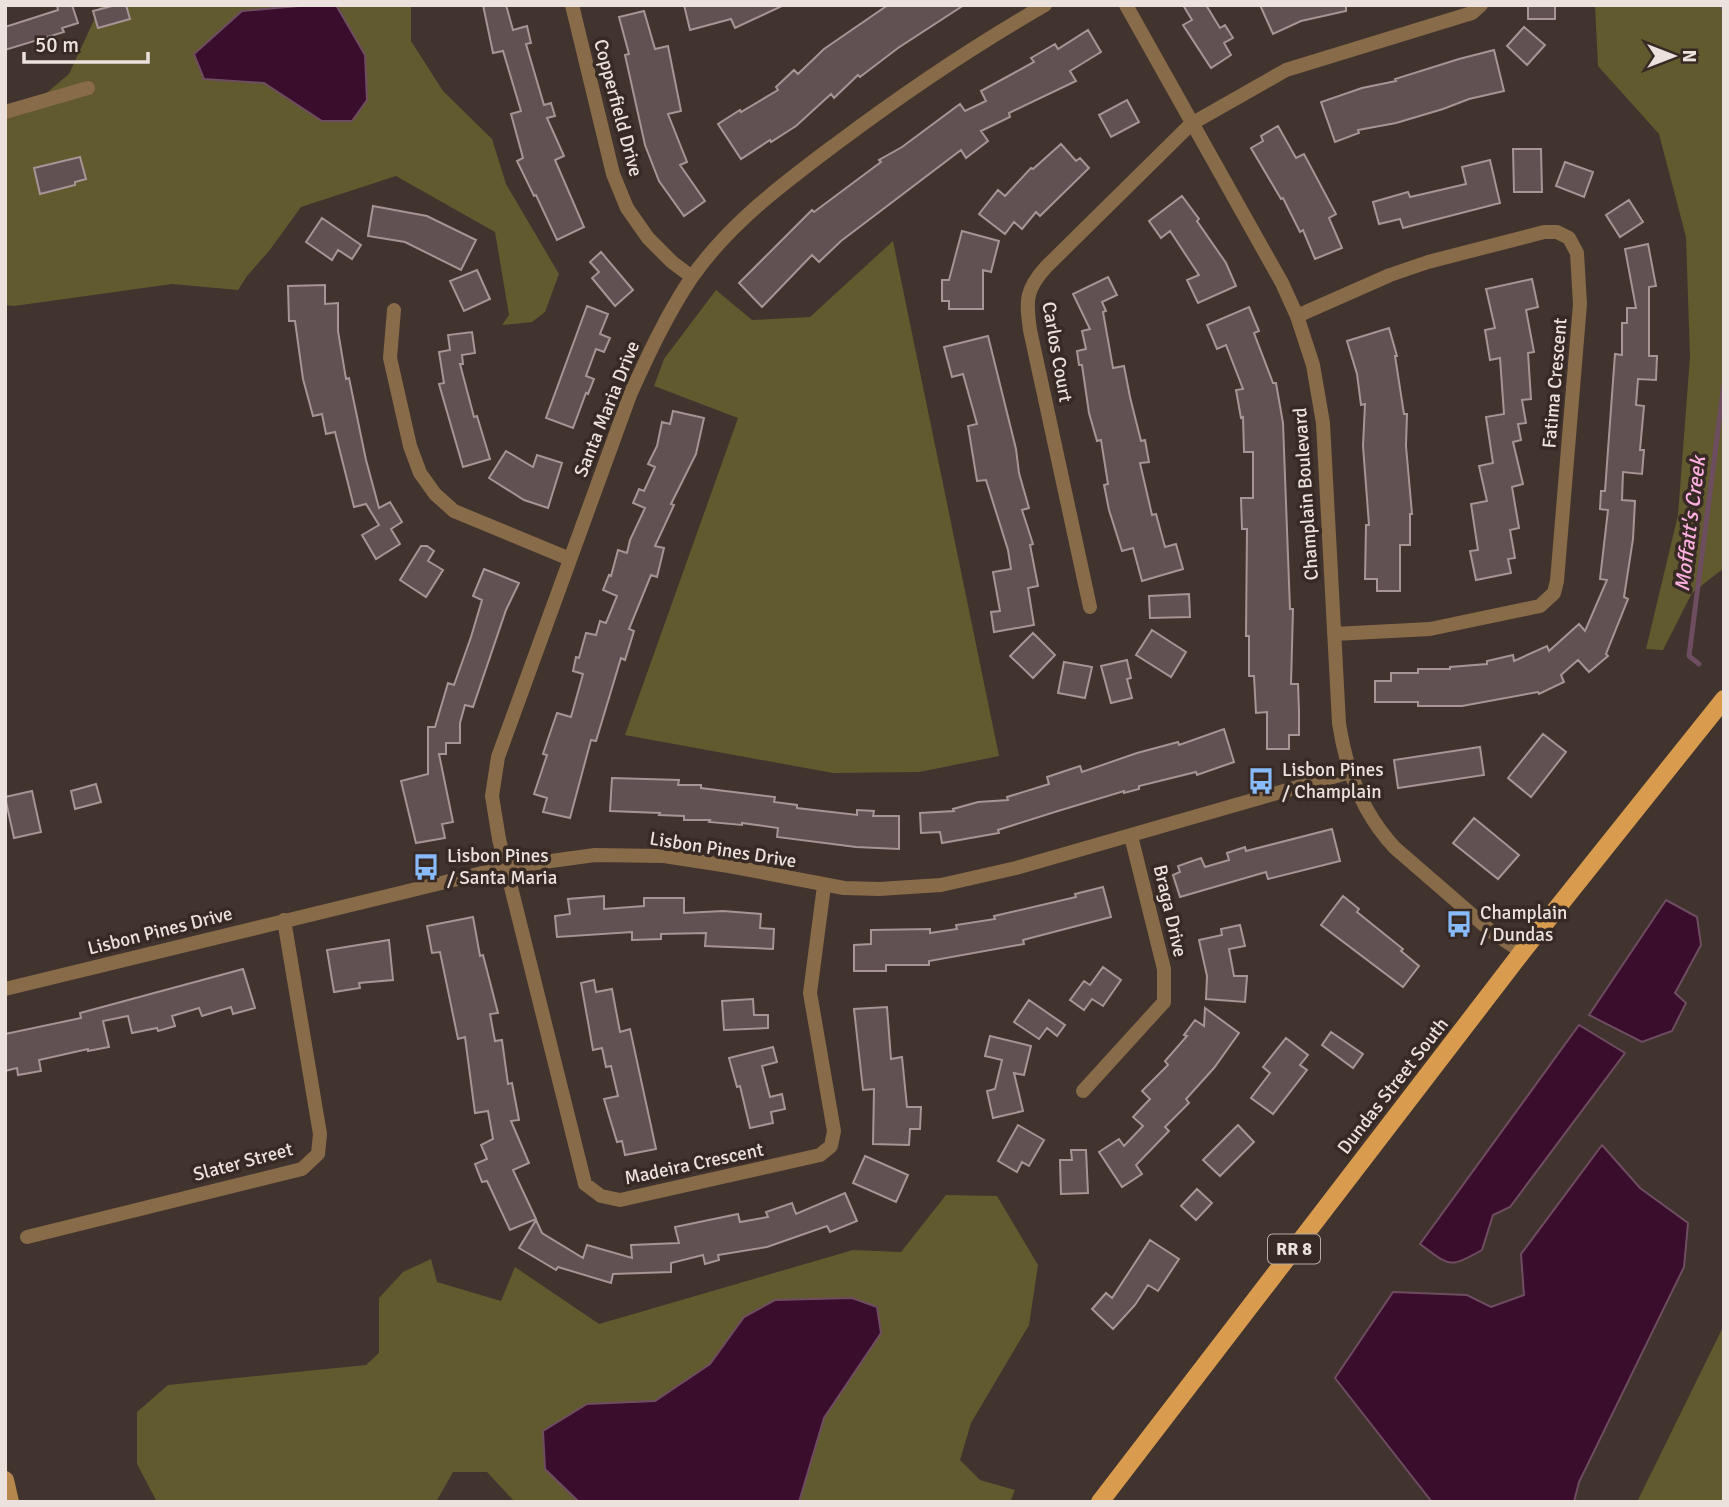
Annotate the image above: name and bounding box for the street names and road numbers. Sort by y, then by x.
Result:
street label: Copperfield Drive [588,37,648,179]
street label: Carlos Court [1036,300,1078,404]
street label: Fatima Crescent [1537,316,1573,449]
street label: Santa Maria Drive [569,337,645,481]
street label: Champlain Boulevard [1288,407,1324,581]
street label: Lisbon Pines Drive [648,827,798,873]
street label: Braga Drive [1148,863,1192,959]
street label: Lisbon Pines Drive [85,901,235,961]
street label: Dundas Street South [1332,1013,1454,1159]
street label: Slater Street [191,1137,296,1187]
street label: Madeira Crescent [622,1137,766,1190]
road number: RR 8 [1268,1234,1320,1264]

